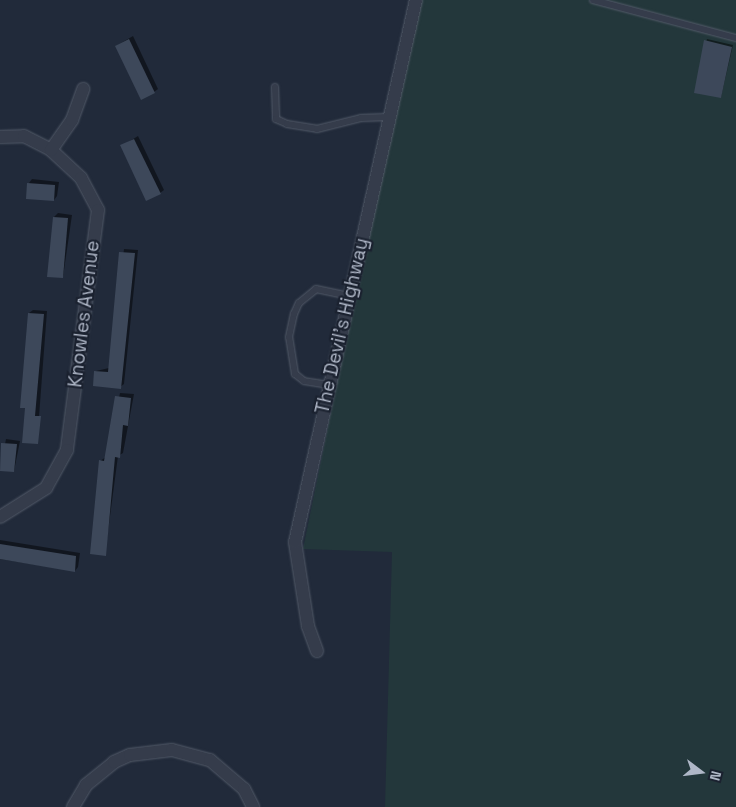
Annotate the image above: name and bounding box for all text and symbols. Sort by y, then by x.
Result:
street label: The Devil's Highway [311,236,373,416]
street label: Knowles Avenue [64,239,104,389]
north arrow [676,747,726,797]
text: N [706,769,725,783]

